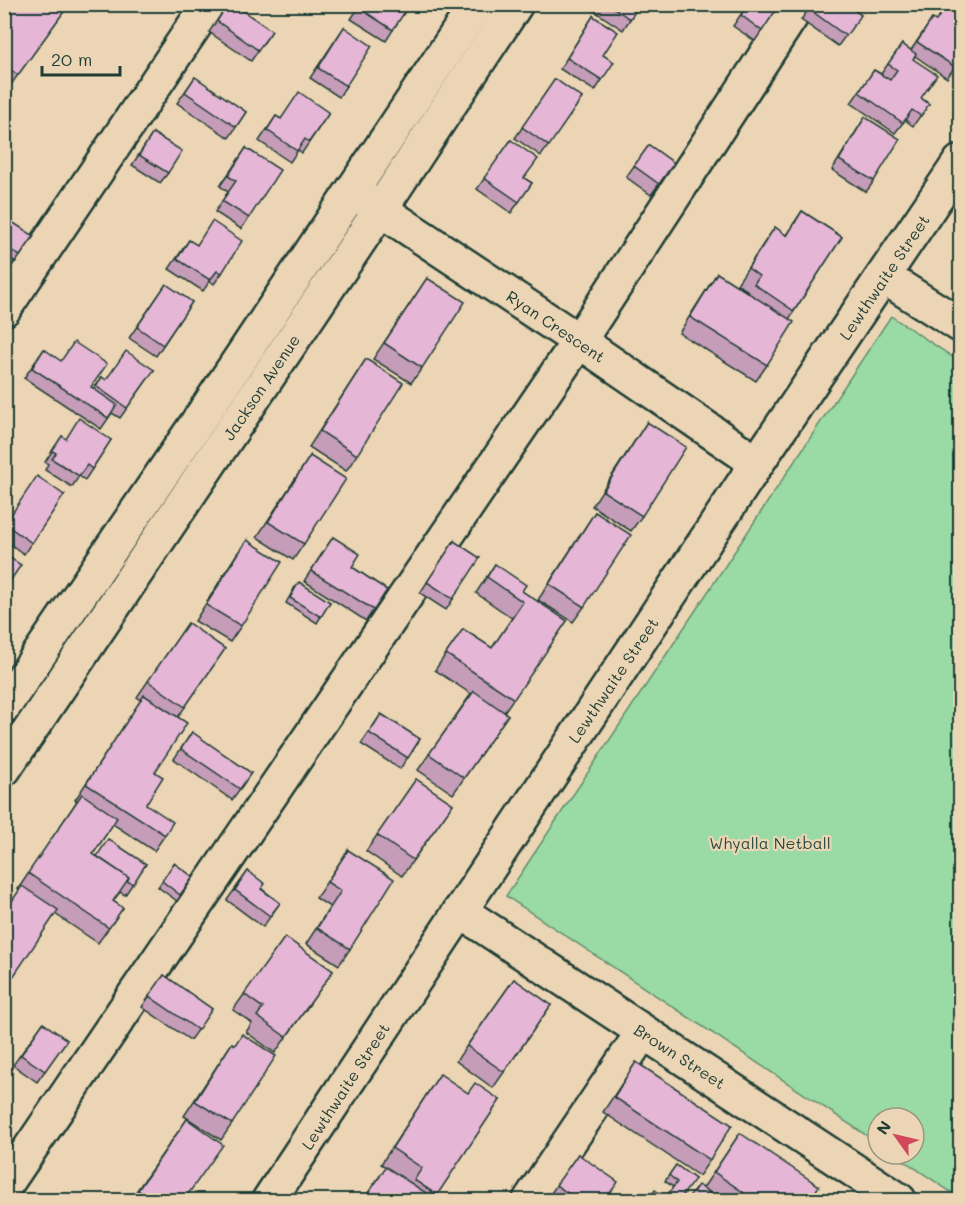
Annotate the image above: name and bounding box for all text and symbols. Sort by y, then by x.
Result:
scale bar [42,39,120,77]
text: 20 m [51,47,92,71]
street label: Lewthwaite Street [834,210,934,344]
street label: Ryan Crescent [502,285,610,367]
street label: Jackson Avenue [218,330,304,444]
street label: Lewthwaite Street [563,613,663,747]
park label: Whyalla Netball [709,832,831,853]
street label: Lewthwaite Street [296,1019,394,1153]
street label: Brown Street [630,1019,730,1093]
north arrow [866,1106,926,1166]
text: N [871,1116,895,1138]

